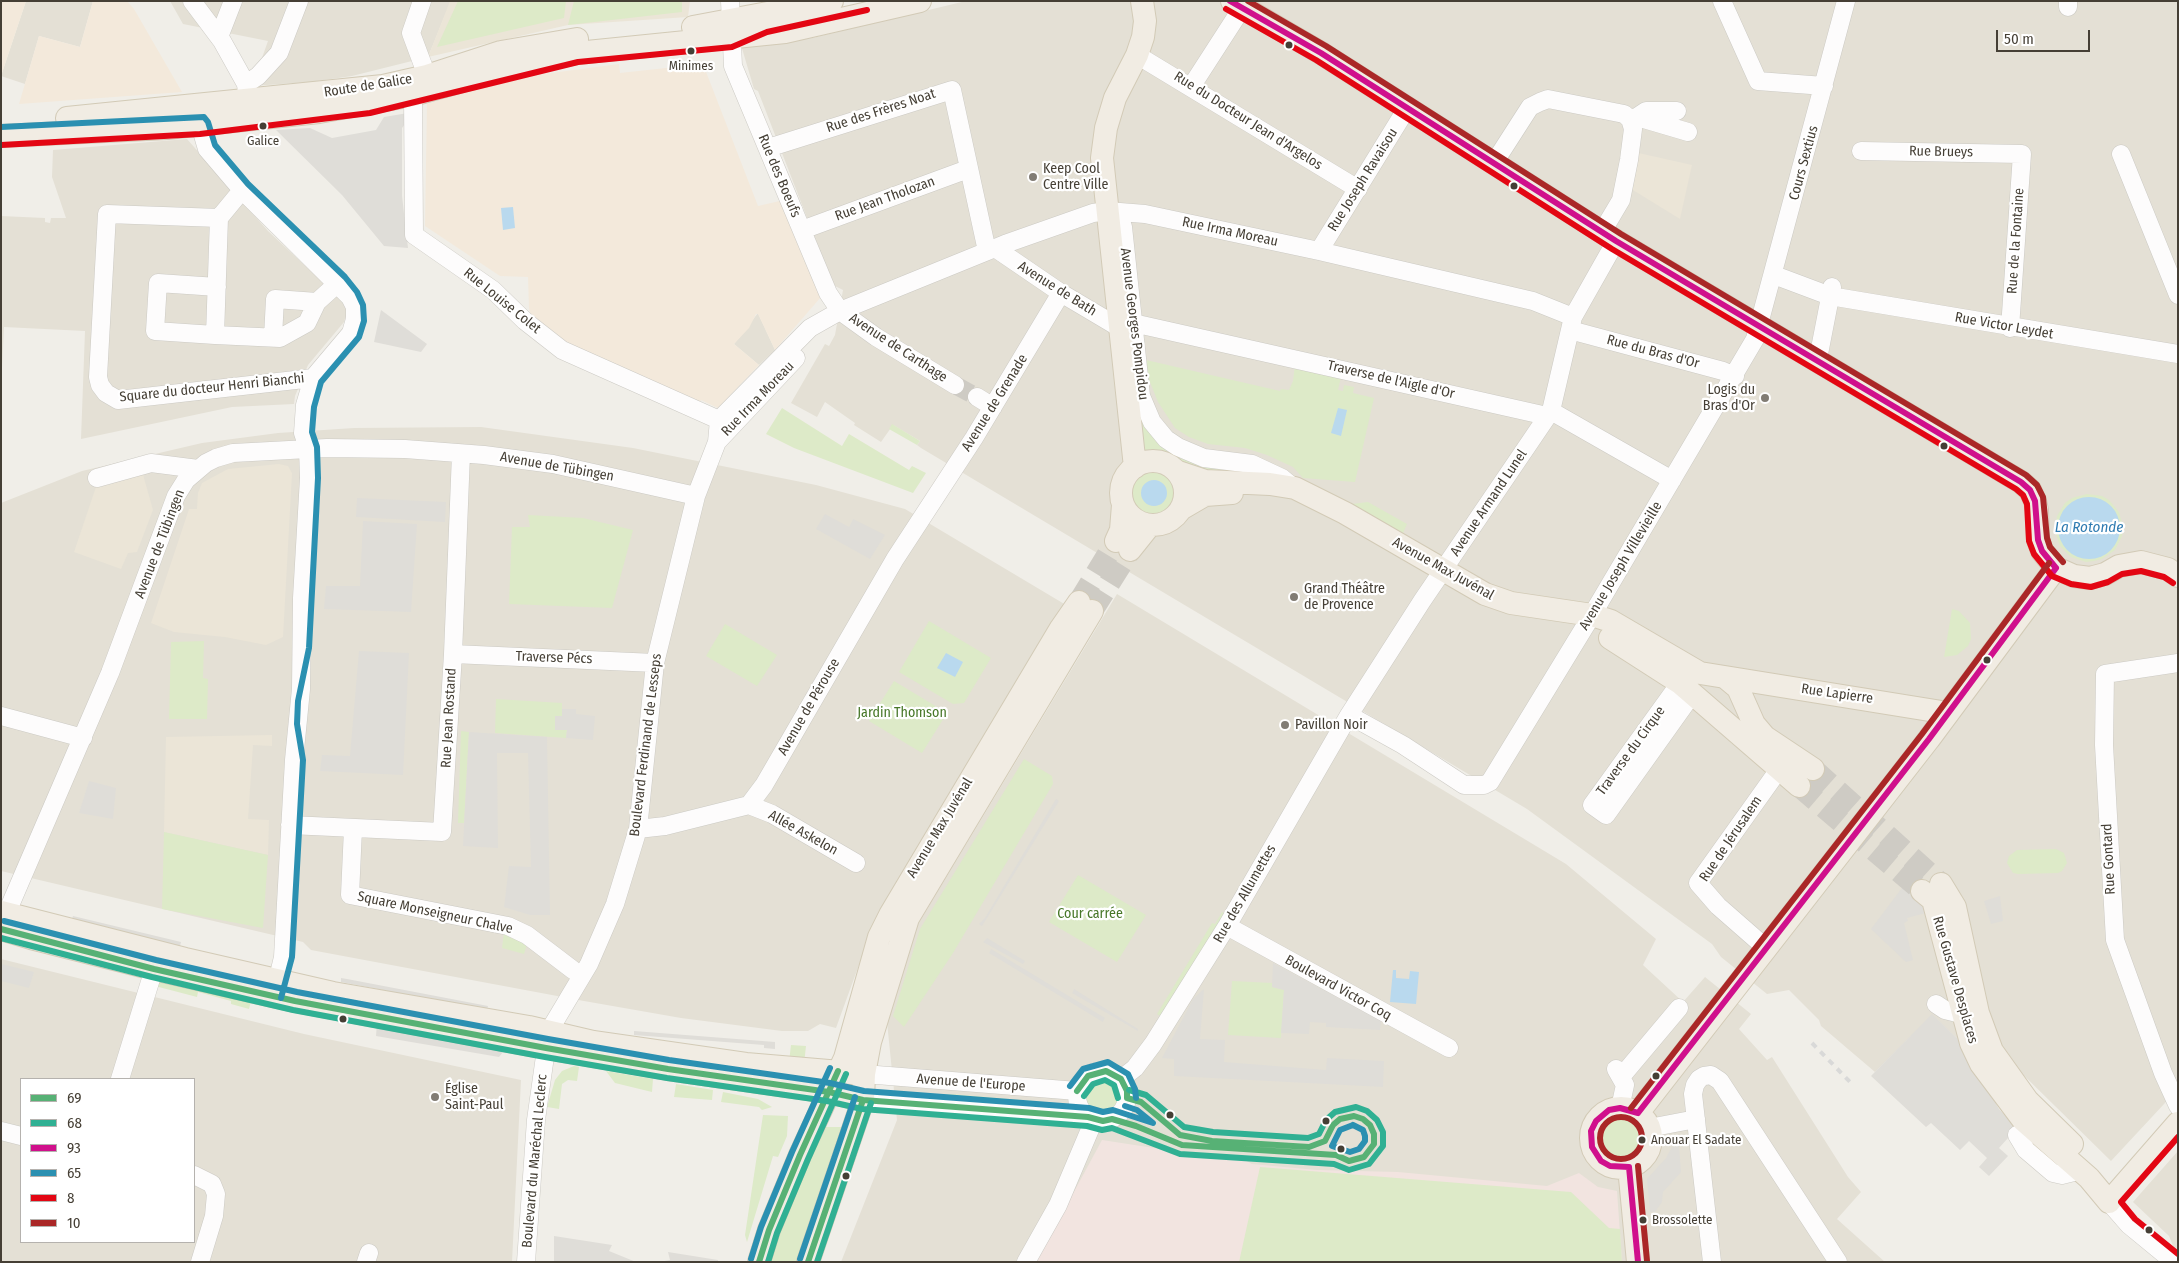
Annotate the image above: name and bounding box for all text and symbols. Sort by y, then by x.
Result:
scale bar [1999,20,2093,52]
text: 50 m [2004,30,2034,48]
unlabelled marker [1284,40,1294,50]
marker: Minimes [686,46,696,56]
place label: Minimes [669,58,713,74]
street label: Rue du Docteur Jean d'Argelos [1171,68,1325,174]
street label: Route de Galice [323,71,413,101]
street label: Rue des Frères Noat [824,85,938,137]
marker: Galice [258,121,268,131]
street label: Cours Sextius [1786,124,1822,202]
street label: Rue Joseph Ravaisou [1324,125,1402,235]
street label: Rue des Boeufs [754,132,804,220]
place label: Galice [247,133,279,149]
street label: Rue Brueys [1909,143,1973,161]
place label: Keep Cool Centre Ville [1043,161,1108,193]
marker: Keep Cool Centre Ville [1027,171,1039,183]
street label: Rue Jean Tholozan [833,173,937,225]
unlabelled marker [1509,181,1519,191]
street label: Rue de la Fontaine [2004,187,2028,295]
street label: Rue Irma Moreau [1181,214,1279,250]
street label: Avenue Georges Pompidou [1116,247,1152,401]
street label: Avenue de Bath [1015,258,1099,320]
street label: Rue Louise Colet [460,265,544,337]
street label: Rue Victor Leydet [1953,309,2055,343]
street label: Avenue de Carthage [846,310,950,386]
street label: Rue du Bras d'Or [1605,332,1701,372]
street label: Avenue de Grenade [958,351,1032,455]
street label: Traverse de l'Aigle d'Or [1326,357,1456,403]
street label: Rue Irma Moreau [718,358,798,440]
street label: Square du docteur Henri Bianchi [119,370,305,406]
place label: Logis du Bras d'Or [1703,382,1755,414]
marker: Logis du Bras d'Or [1759,392,1771,404]
unlabelled marker [1939,441,1949,451]
street label: Avenue Armand Lunel [1447,447,1531,559]
street label: Avenue de Tübingen [499,449,615,485]
street label: Avenue de Tübingen [131,487,189,601]
street label: Avenue Joseph Villevieille [1576,499,1666,633]
water label: La Rotonde [2055,519,2123,537]
street label: Avenue Max Juvénal [1389,534,1497,604]
place label: Grand Théâtre de Provence [1304,581,1385,614]
marker: Grand Théâtre de Provence [1288,591,1300,603]
street label: Traverse Pécs [515,648,593,668]
street label: Boulevard Ferdinand de Lesseps [626,653,666,837]
unlabelled marker [1982,655,1992,665]
street label: Avenue de Pérouse [774,656,844,758]
street label: Rue Jean Rostand [438,667,460,769]
street label: Rue Lapierre [1800,681,1874,707]
street label: Traverse du Cirque [1593,703,1669,799]
park label: Jardin Thomson [857,705,947,721]
place label: Pavillon Noir [1295,717,1368,733]
marker: Pavillon Noir [1279,719,1291,731]
street label: Avenue Max Juvénal [904,775,976,881]
street label: Rue de Jérusalem [1696,793,1766,885]
street label: Allée Askelon [765,807,841,859]
street label: Rue Gontard [2099,823,2119,895]
street label: Rue des Allumettes [1210,842,1280,946]
street label: Square Monseigneur Chalve [356,888,514,938]
park label: Cour carrée [1057,906,1123,922]
street label: Rue Gustave Desplaces [1929,914,1981,1046]
street label: Boulevard Victor Coq [1282,952,1394,1024]
unlabelled marker [338,1014,348,1024]
street label: Avenue de l'Europe [916,1071,1026,1095]
unlabelled marker [1651,1071,1661,1081]
street label: Boulevard du Maréchal Leclerc [519,1073,551,1249]
legend [20,1078,195,1243]
place label: Église Saint-Paul [445,1081,503,1114]
text: 69 [67,1089,82,1107]
marker: Église Saint-Paul [429,1091,441,1103]
unlabelled marker [1165,1110,1175,1120]
text: 68 [67,1114,82,1132]
unlabelled marker [1321,1116,1331,1126]
place label: Anouar El Sadate [1651,1132,1741,1148]
marker: Anouar El Sadate [1637,1135,1647,1145]
text: 93 [67,1139,81,1157]
unlabelled marker [1336,1144,1346,1154]
text: 65 [67,1164,81,1182]
unlabelled marker [841,1171,851,1181]
text: 8 [67,1189,75,1207]
place label: Brossolette [1652,1212,1712,1228]
text: 10 [67,1214,81,1232]
marker: Brossolette [1638,1215,1648,1225]
unlabelled marker [2144,1225,2154,1235]

